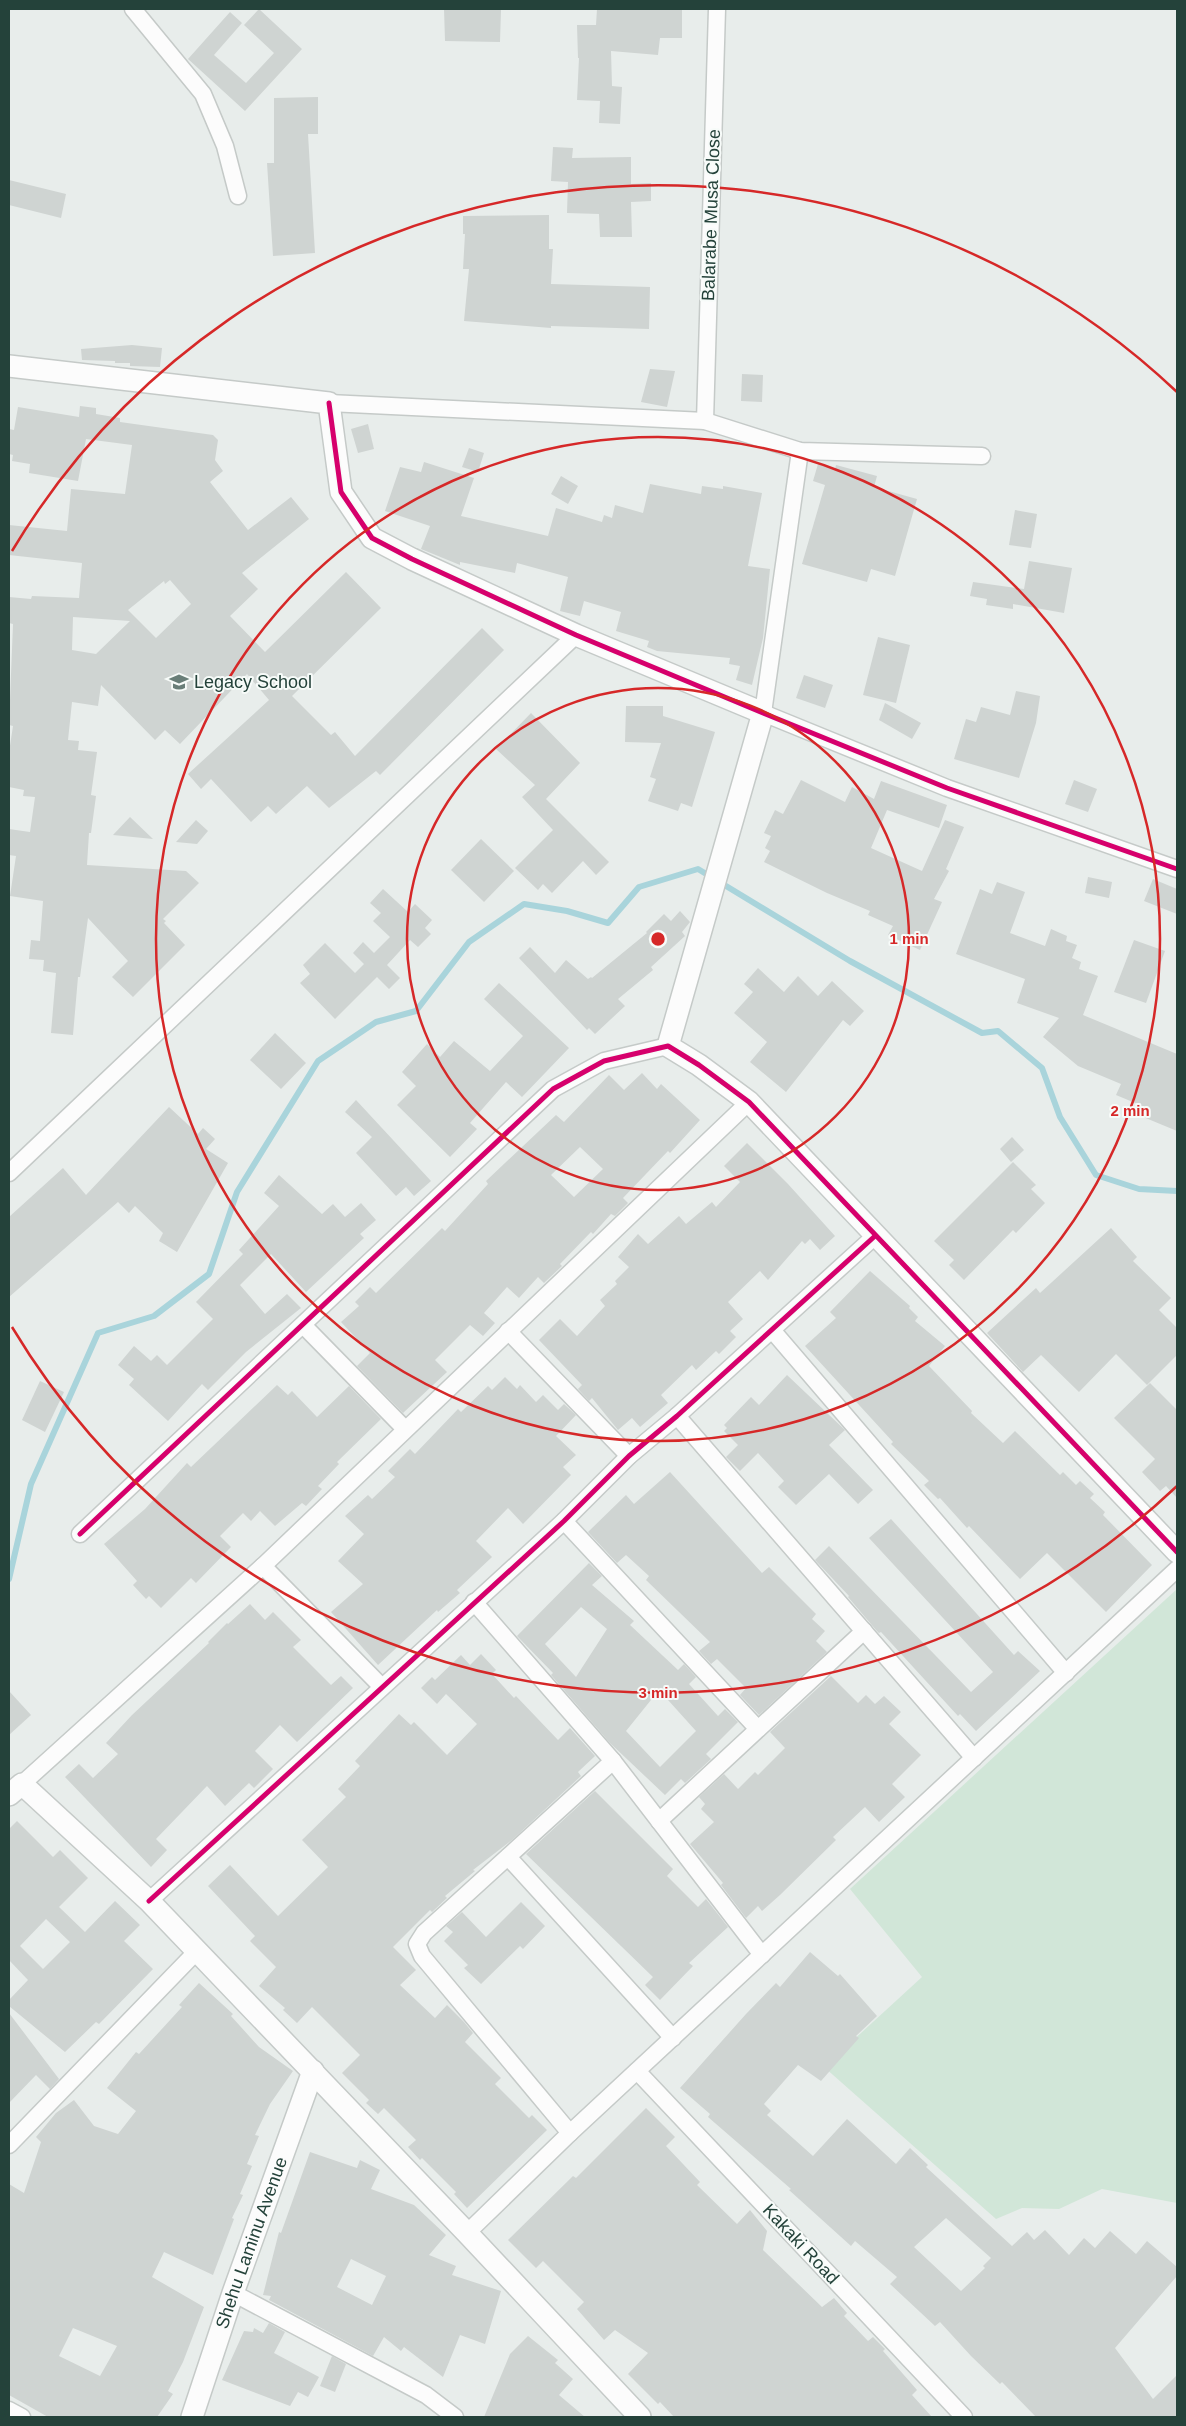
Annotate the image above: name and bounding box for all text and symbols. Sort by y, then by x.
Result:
street label: Balarabe Musa Close [698,129,724,301]
school or university icon: Legacy School [168,671,190,693]
place label: Legacy School [194,672,312,692]
centre of rings [649,930,667,948]
text: 1 min [889,930,929,947]
text: 2 min [1110,1102,1150,1119]
text: 3 min [638,1684,678,1701]
street label: Shehu Laminu Avenue [212,2154,291,2331]
street label: Kakaki Road [759,2200,843,2288]

